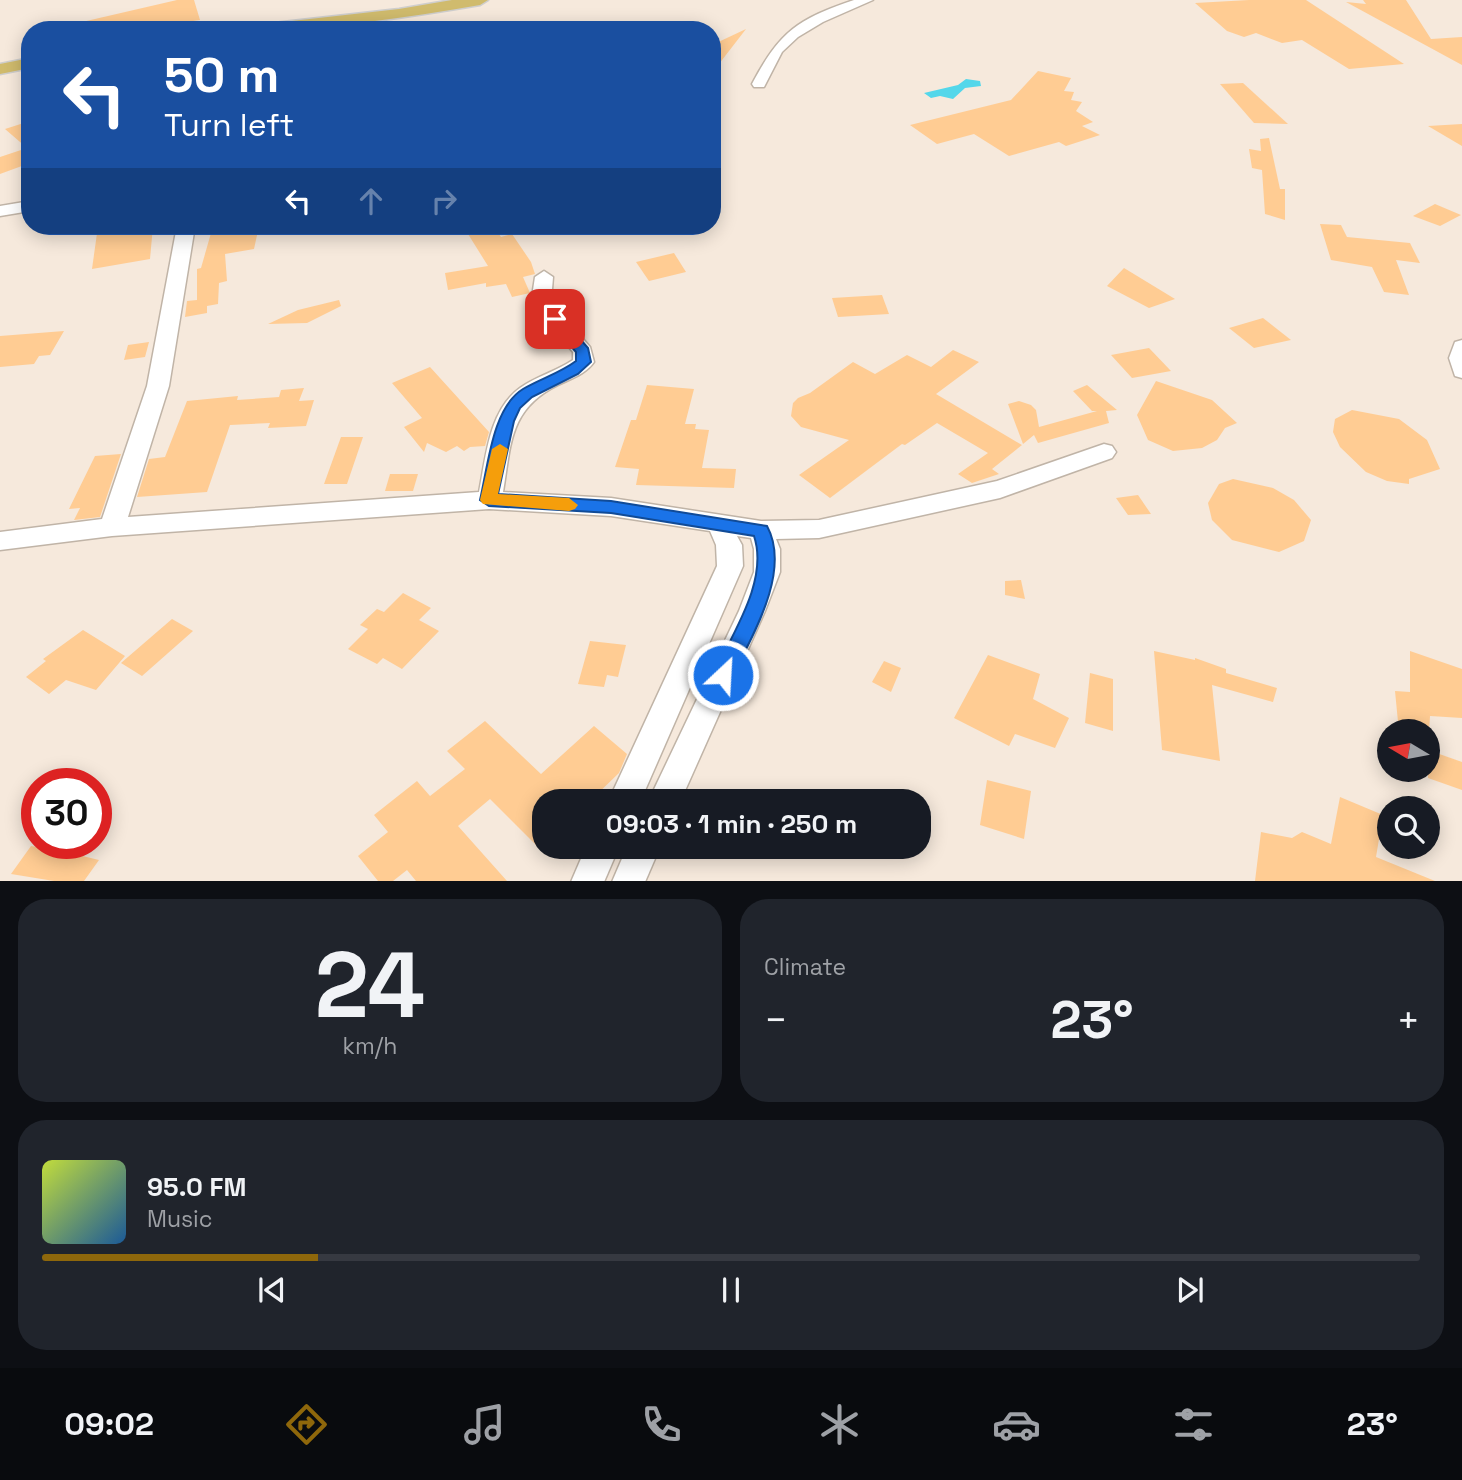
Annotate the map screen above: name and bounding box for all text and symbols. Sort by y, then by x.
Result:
text: 50 m [164,44,279,106]
icon: left [49,49,140,140]
text: Turn left [164,105,294,145]
icon: left [279,182,317,220]
icon: ahead [352,182,390,220]
icon: right [425,182,463,220]
pin [525,289,585,349]
icon: arrive [536,300,574,338]
position arrow [686,638,760,712]
north arrow [1377,719,1440,782]
map controls [1377,719,1440,859]
speed limit sign: 30 [21,768,112,859]
button: search [1377,796,1440,859]
text: 09:03 · 1 min · 250 m [606,807,857,841]
text: 24 [315,927,425,1044]
text: Climate [764,952,846,982]
text: 23° [1051,987,1134,1053]
text: − [764,996,788,1044]
text: + [1396,996,1420,1044]
text: km/h [343,1031,397,1061]
text: 95.0 FM [147,1170,246,1204]
text: Music [147,1204,212,1234]
icon: previous [253,1271,291,1309]
icon: pause [712,1271,750,1309]
icon: next [1171,1271,1209,1309]
icon: directions [282,1400,331,1449]
icon: music [460,1400,509,1449]
icon: phone [637,1400,686,1449]
icon: climate [815,1400,864,1449]
icon: car [992,1400,1041,1449]
icon: filters [1169,1400,1218,1449]
text: 09:02 [64,1404,154,1444]
text: 23° [1347,1404,1398,1444]

